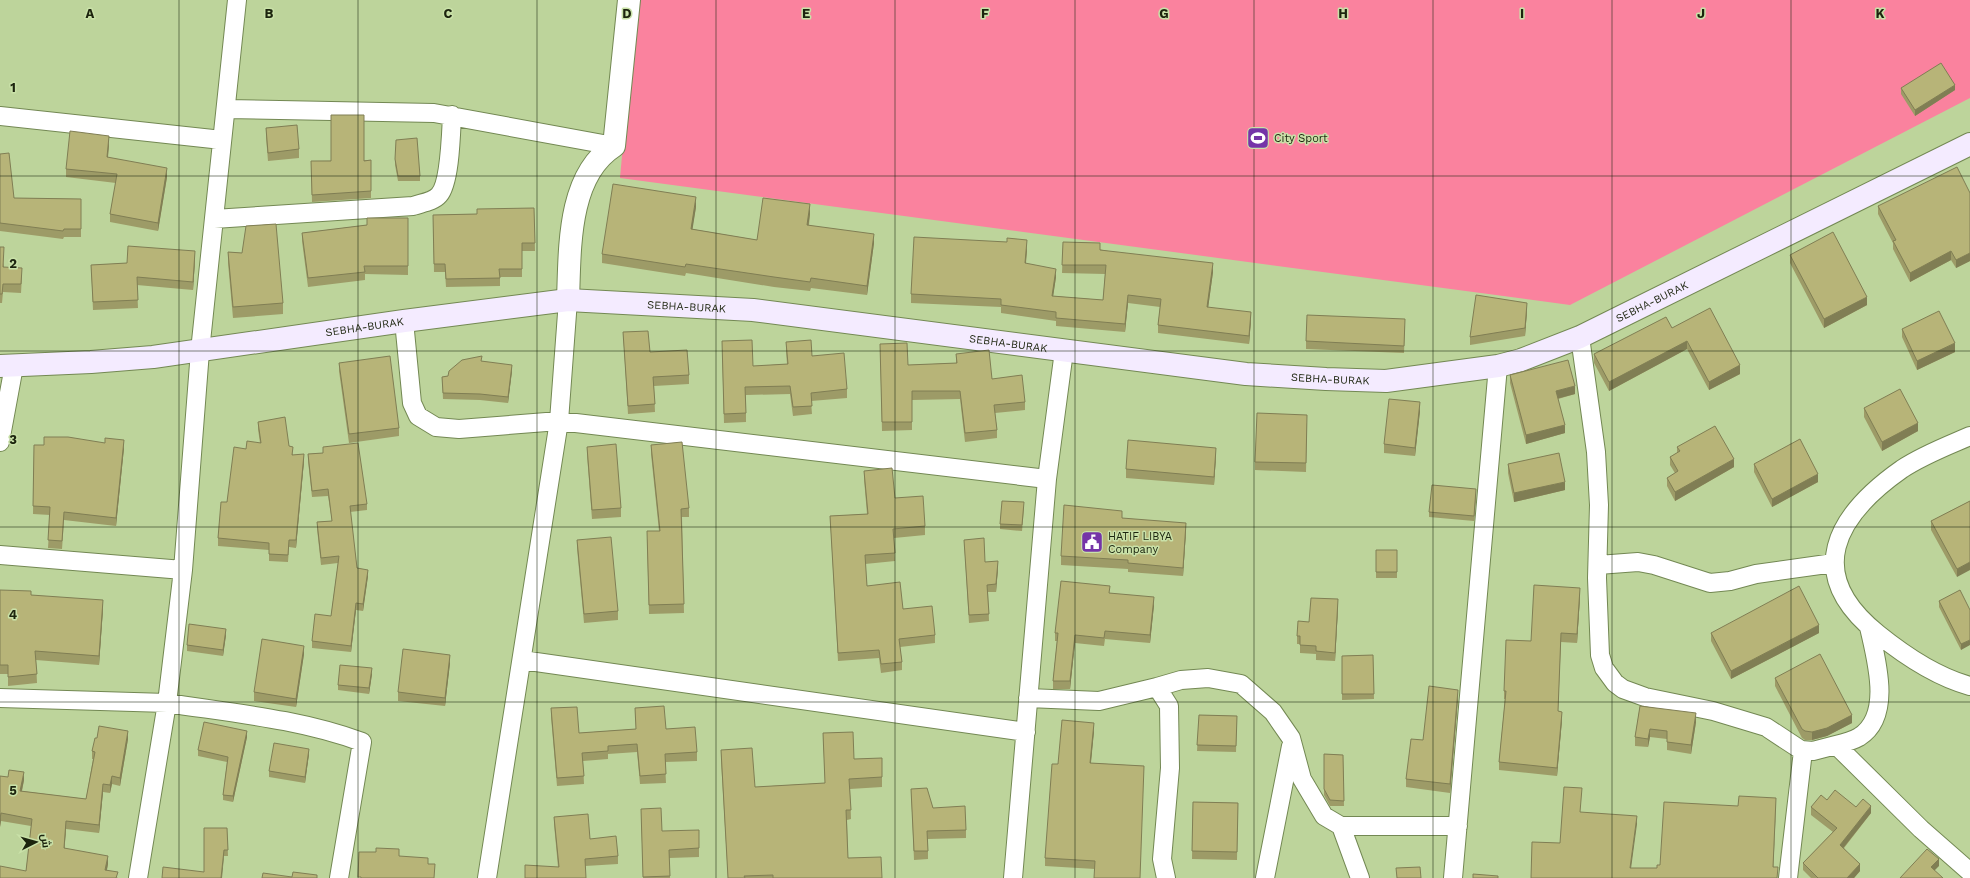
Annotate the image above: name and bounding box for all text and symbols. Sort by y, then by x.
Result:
text: A [86,6,95,21]
text: B [265,6,274,21]
text: C [444,6,453,21]
text: D [622,6,632,21]
text: E [802,6,810,21]
text: F [981,6,989,21]
text: G [1159,6,1169,21]
text: H [1338,6,1348,21]
text: I [1520,6,1524,21]
text: J [1697,6,1705,21]
text: K [1875,6,1885,21]
text: 1 [10,80,16,95]
sports icon: City Sport [1245,125,1271,151]
place label: City Sport [1274,132,1328,145]
text: 2 [9,256,17,271]
street label: SEBHA-BURAK [1614,279,1690,325]
street label: SEBHA-BURAK [647,298,726,316]
street label: SEBHA-BURAK [325,315,405,339]
street label: SEBHA-BURAK [968,332,1048,355]
street label: SEBHA-BURAK [1290,371,1370,387]
text: 3 [9,432,17,447]
public building icon: HATIF LIBYA Company [1079,529,1105,555]
place label: HATIF LIBYA Company [1108,530,1172,556]
text: 4 [9,607,18,622]
text: 5 [9,783,17,798]
north arrow [16,822,56,862]
text: ش [38,833,53,849]

